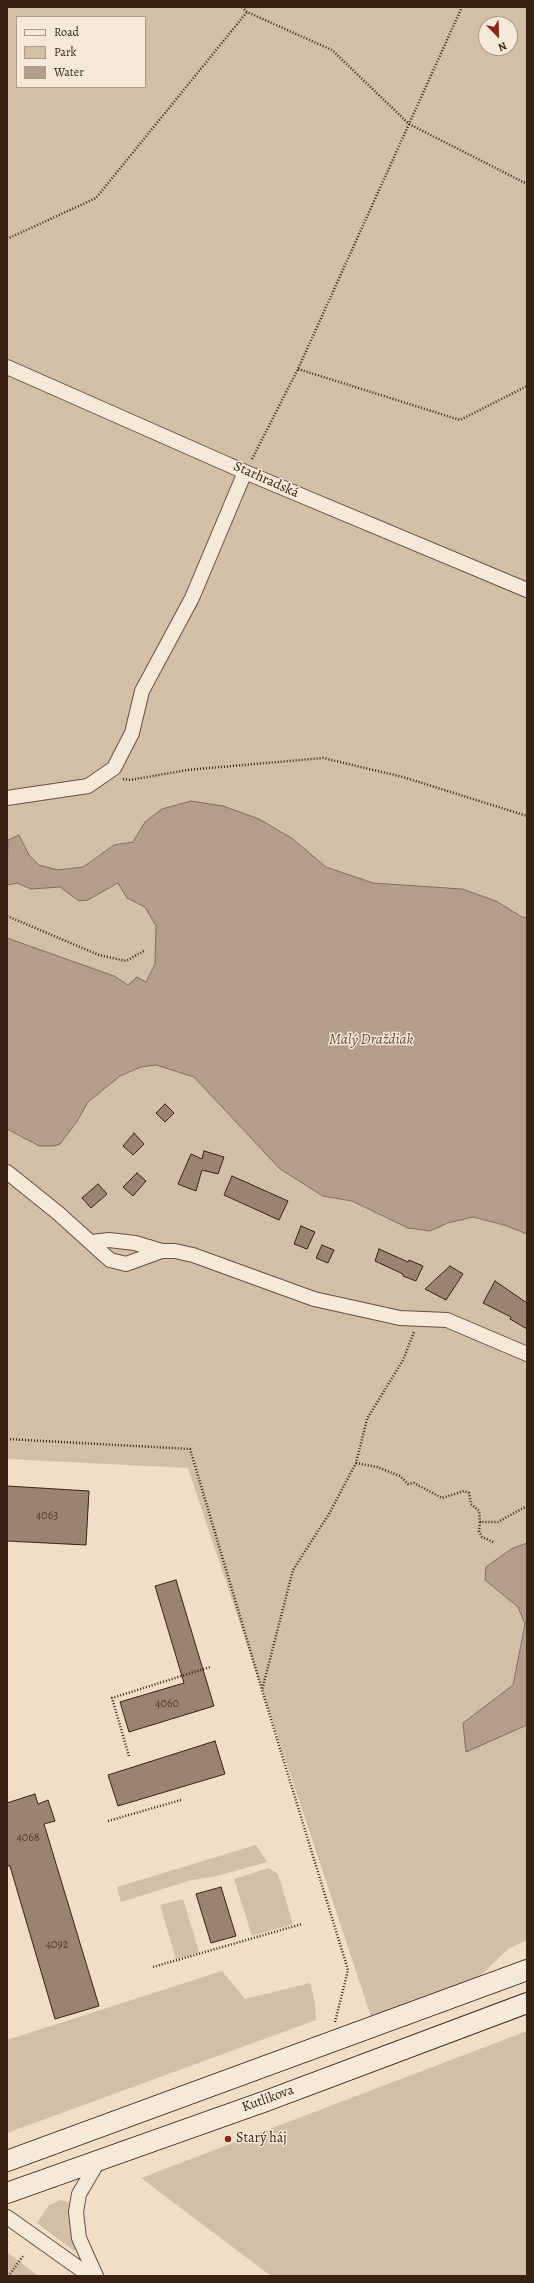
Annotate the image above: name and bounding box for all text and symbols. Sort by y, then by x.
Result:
legend [16,16,146,88]
north arrow [478,16,518,56]
text: Road [54,24,79,40]
text: N [496,38,509,55]
text: Park [54,44,77,60]
text: Water [54,64,84,80]
street label: Starhradská [231,458,301,502]
water label: Malý Draždiak [329,1031,413,1049]
house number: 4063 [36,1509,58,1523]
house number: 4060 [155,1697,179,1711]
house number: 4068 [16,1831,40,1845]
house number: 4092 [46,1938,68,1952]
street label: Kutlíkova [240,2082,296,2116]
place label: Starý háj [236,2131,287,2147]
marker: Starý háj [223,2134,233,2144]

